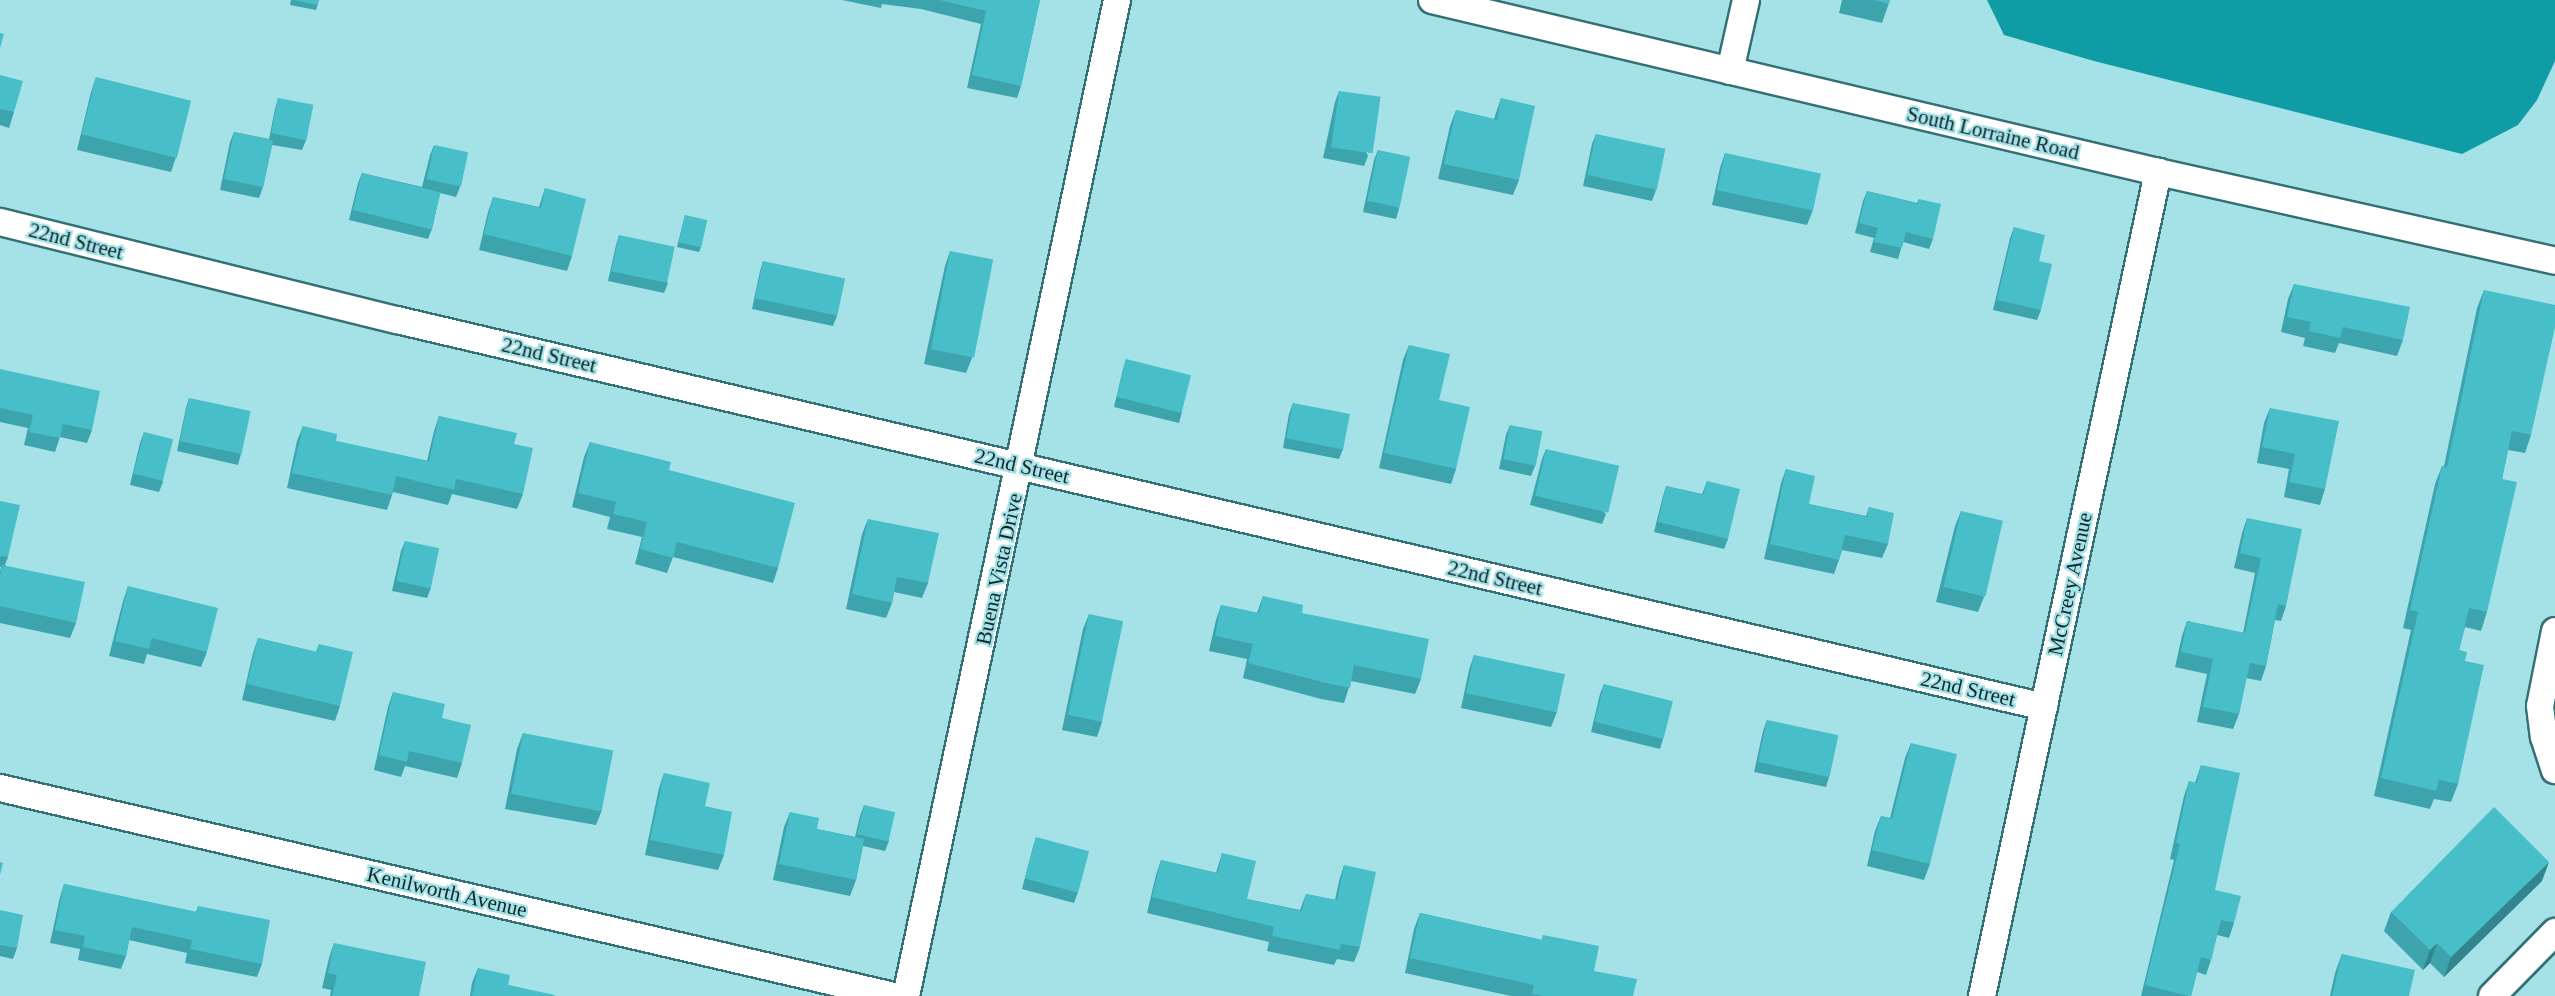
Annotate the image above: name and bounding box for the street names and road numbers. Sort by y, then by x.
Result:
street label: South Lorraine Road [1904,101,2082,165]
street label: 22nd Street [26,217,126,265]
street label: 22nd Street [499,332,599,378]
street label: 22nd Street [972,443,1072,489]
street label: Buena Vista Drive [971,491,1027,647]
street label: McCreey Avenue [2042,509,2098,659]
street label: 22nd Street [1445,555,1545,601]
street label: 22nd Street [1918,666,2018,712]
street label: Kenilworth Avenue [364,861,530,923]

